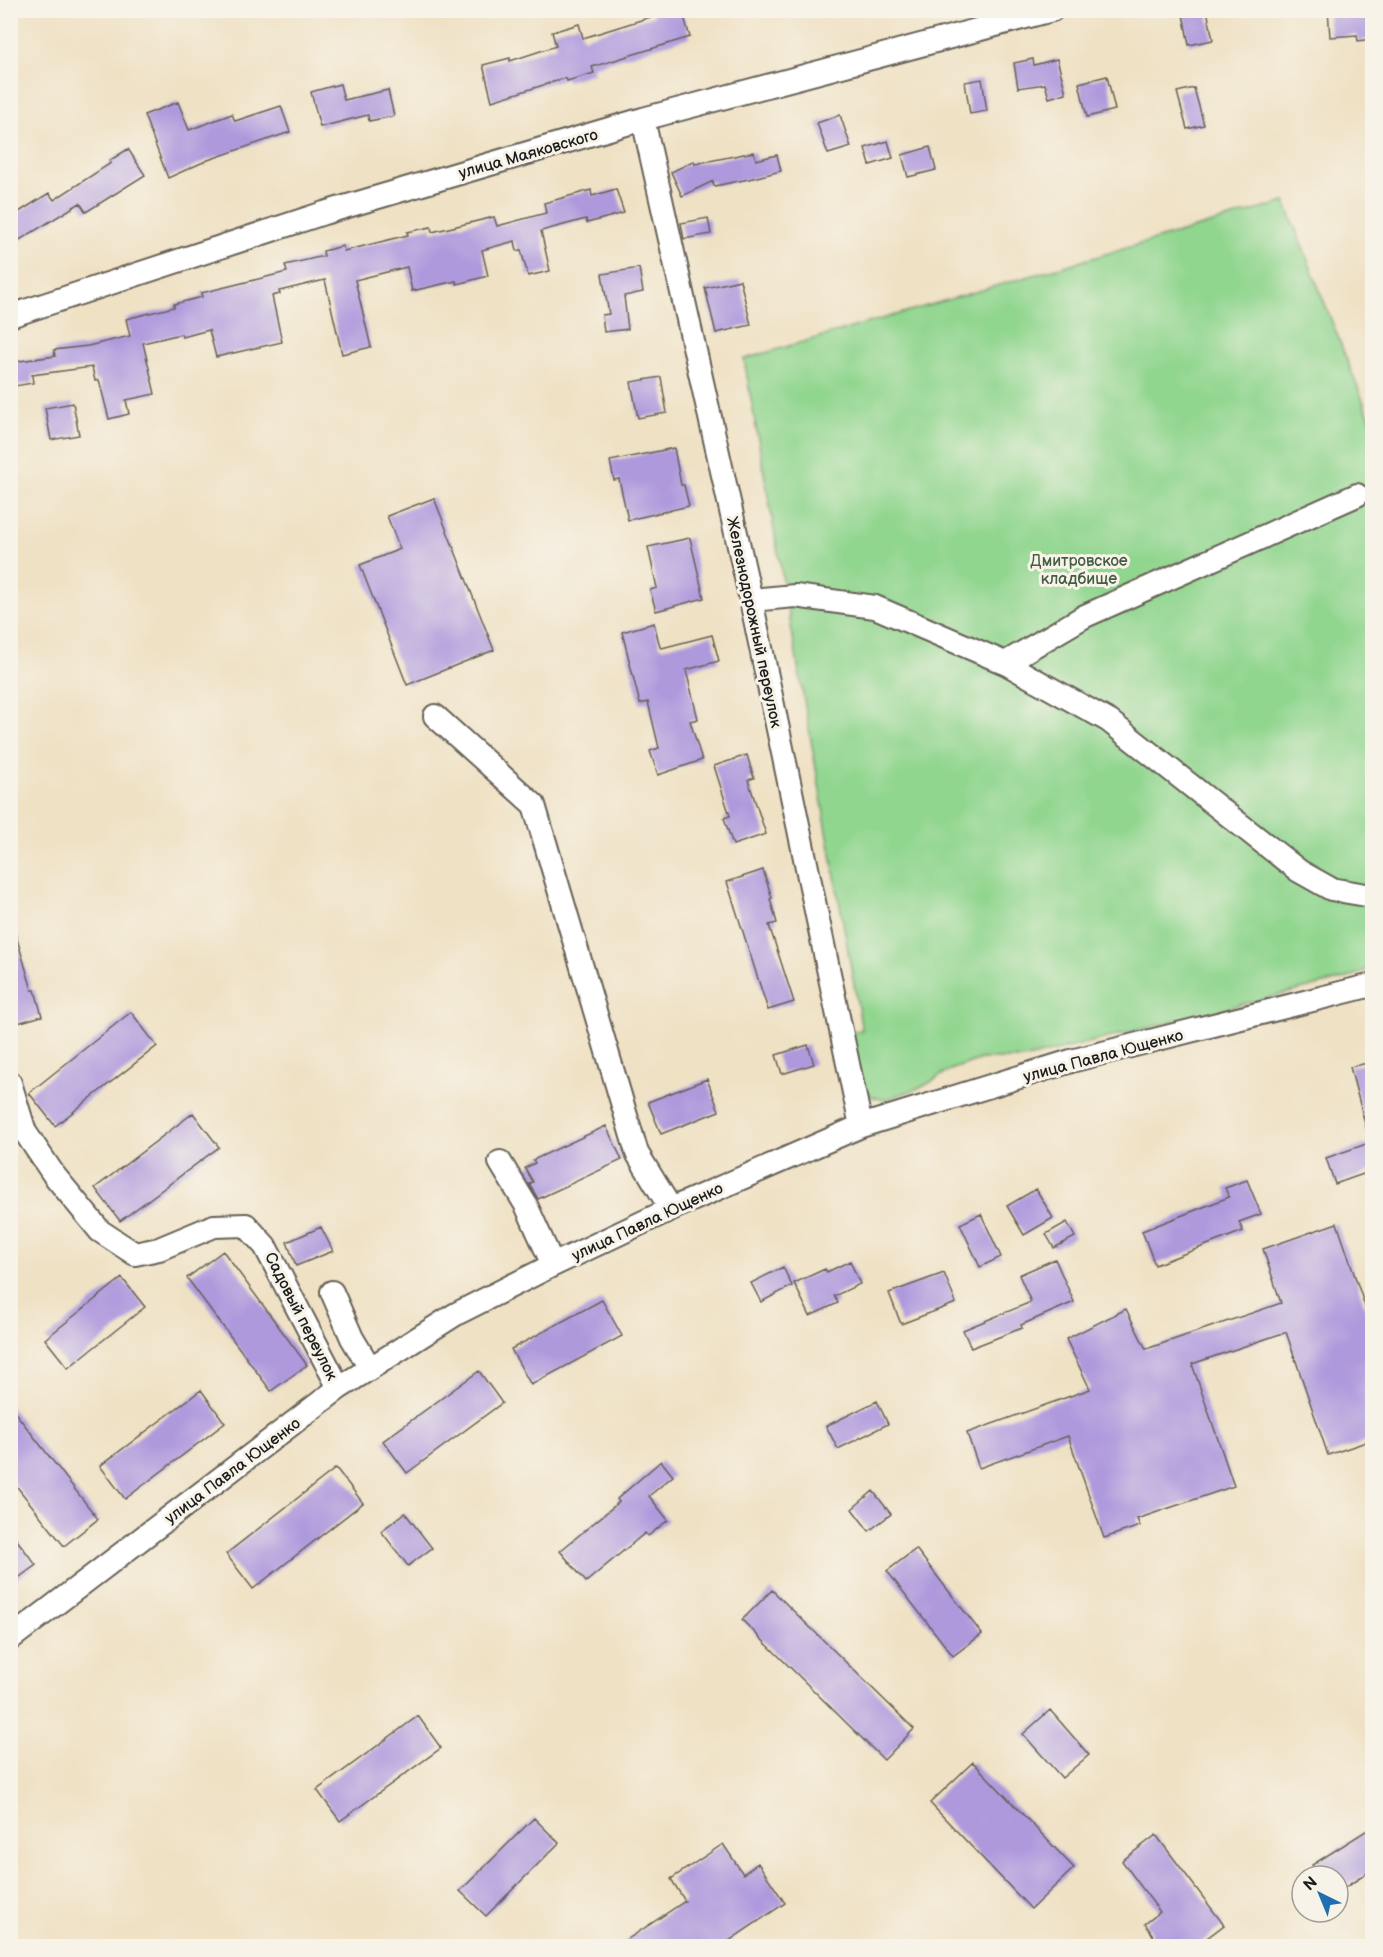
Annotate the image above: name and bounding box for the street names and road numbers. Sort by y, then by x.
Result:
street label: улица Маяковского [457,125,600,183]
street label: Железнодорожный переулок [722,515,785,730]
street label: улица Павла Ющенко [1021,1026,1185,1087]
street label: улица Павла Ющенко [569,1179,726,1266]
street label: Садовый переулок [260,1249,341,1384]
street label: улица Павла Ющенко [161,1414,304,1528]

